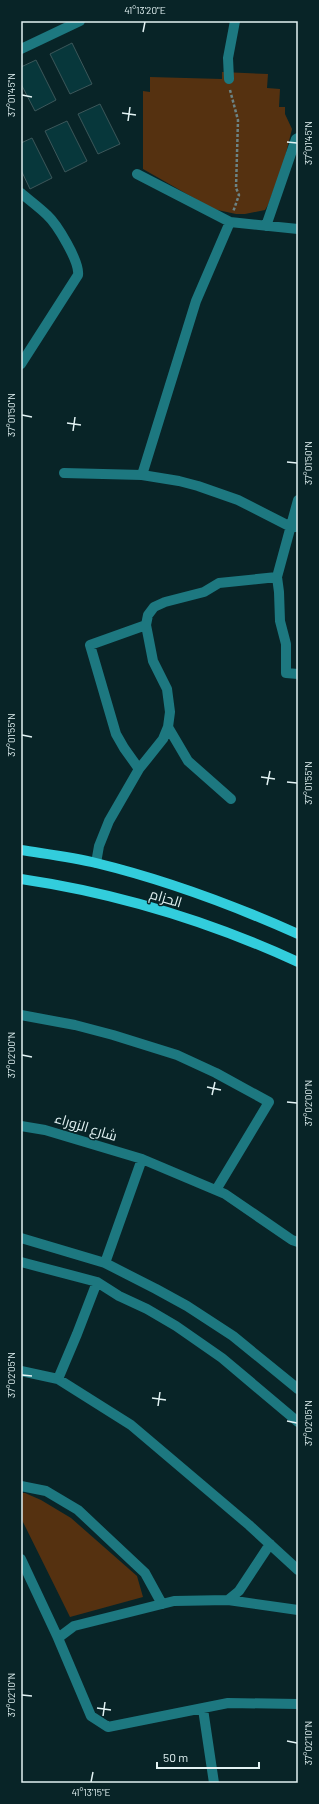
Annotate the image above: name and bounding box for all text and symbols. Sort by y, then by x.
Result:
text: 41°13'20"E [124,4,166,16]
text: 37°01'45"N [5,73,17,117]
text: 37°01'45"N [302,121,314,165]
text: 37°01'50"N [5,393,17,437]
text: 37°01'50"N [302,441,314,485]
text: 37°01'55"N [5,713,17,757]
text: 37°01'55"N [302,761,314,805]
street label: الحزام [147,885,184,912]
text: 37°02'00"N [5,1032,17,1078]
text: 37°02'00"N [302,1080,314,1126]
street label: شارع الزوراء [53,1109,119,1145]
text: 37°02'05"N [5,1352,17,1398]
text: 37°02'05"N [302,1400,314,1446]
text: 37°02'10"N [5,1673,17,1717]
text: 37°02'10"N [302,1721,314,1765]
scale bar [157,1744,259,1770]
text: 50 m [163,1750,188,1764]
text: 41°13'15"E [71,1786,111,1798]

